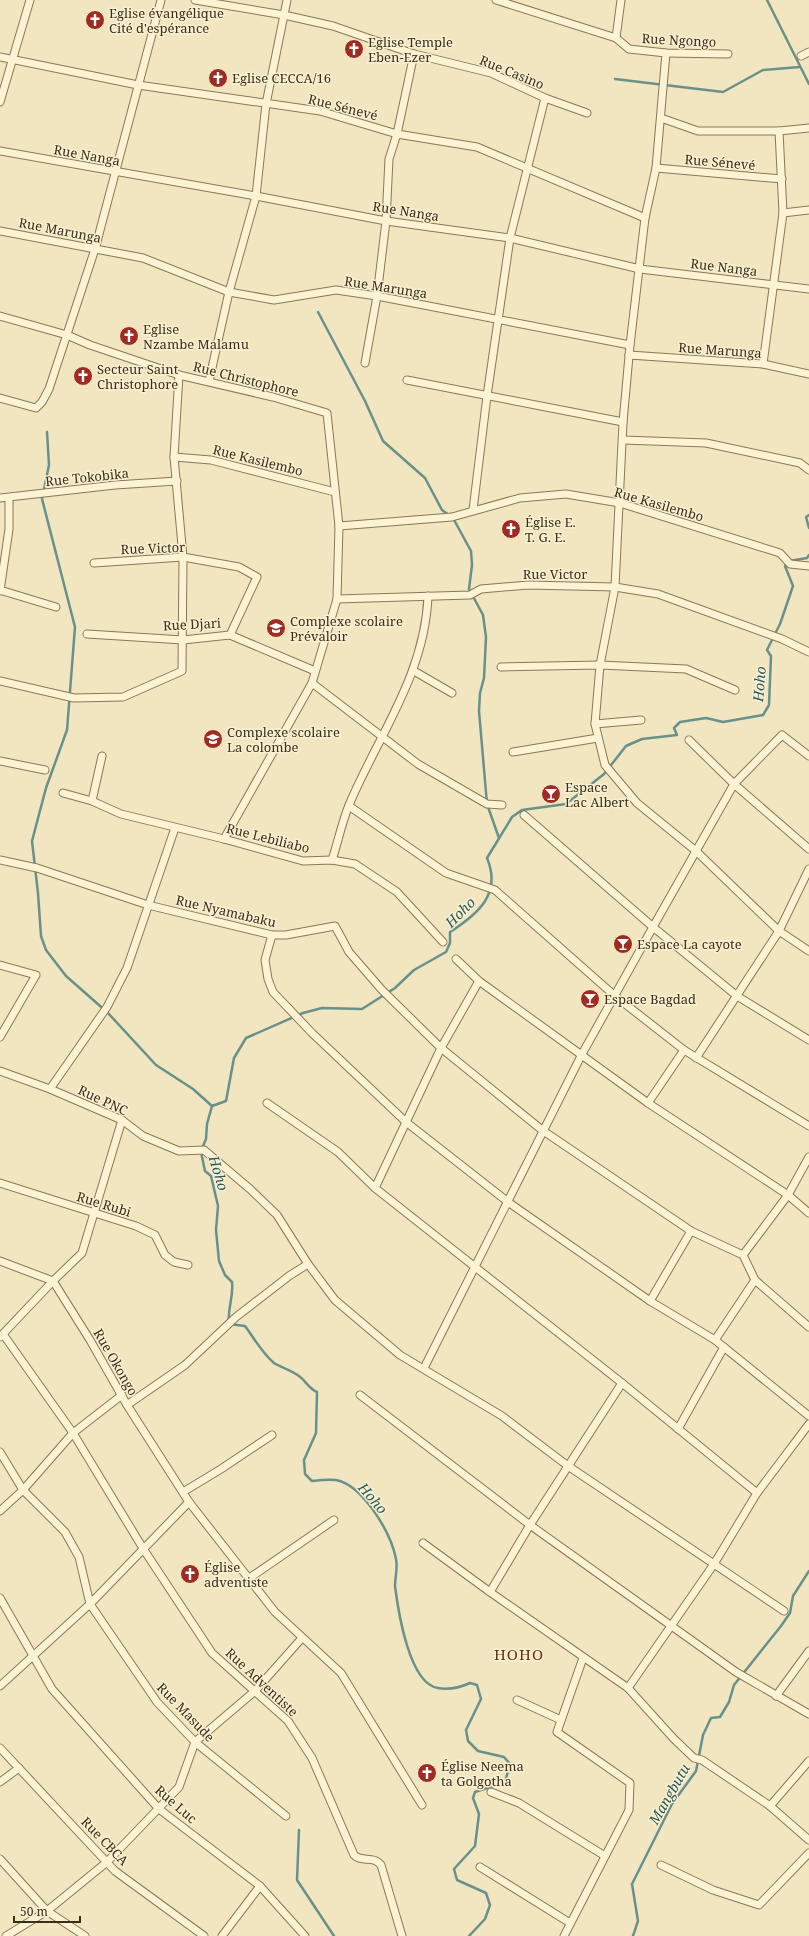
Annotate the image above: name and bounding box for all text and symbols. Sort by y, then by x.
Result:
place label: Eglise évangélique Cité d'espérance [109,4,224,37]
church icon: Eglise évangélique Cité d'espérance [84,9,106,31]
street label: Rue Ngongo [641,29,717,51]
place label: Eglise Temple Eben-Ezer [368,33,453,66]
church icon: Eglise Temple Eben-Ezer [343,38,365,60]
street label: Rue Casino [477,51,547,93]
church icon: Eglise CECCA/16 [207,67,229,89]
place label: Eglise CECCA/16 [232,69,331,87]
street label: Rue Sénevé [306,90,380,124]
street label: Rue Nanga [52,140,122,170]
street label: Rue Sénevé [684,150,756,174]
street label: Rue Nanga [371,197,441,225]
street label: Rue Marunga [17,213,103,247]
street label: Rue Nanga [690,254,758,280]
street label: Rue Marunga [343,272,429,302]
place label: Eglise Nzambe Malamu [143,320,249,353]
church icon: Eglise Nzambe Malamu [118,325,140,347]
street label: Rue Marunga [678,338,762,362]
street label: Rue Christophore [191,357,301,401]
place label: Secteur Saint Christophore [97,360,179,393]
church icon: Secteur Saint Christophore [72,365,94,387]
street label: Rue Kasilembo [211,440,305,480]
street label: Rue Tokobika [44,464,130,490]
street label: Rue Kasilembo [612,483,706,525]
place label: Église E. T. G. E. [525,513,576,546]
church icon: Église E. T. G. E. [500,518,522,540]
street label: Rue Victor [120,538,186,558]
street label: Rue Victor [523,565,587,583]
place label: Complexe scolaire Prévaloir [290,612,403,645]
street label: Rue Djari [163,613,221,635]
school or university icon: Complexe scolaire Prévaloir [265,617,287,639]
water label: Hoho [748,665,770,704]
place label: Complexe scolaire La colombe [227,723,340,756]
school or university icon: Complexe scolaire La colombe [202,728,224,750]
place label: Espace Lac Albert [565,778,629,811]
bar icon: Espace Lac Albert [540,783,562,805]
street label: Rue Lebiliabo [224,819,312,857]
street label: Rue Nyamabaku [174,891,278,931]
water label: Hoho [440,893,479,932]
bar icon: Espace La cayote [612,933,634,955]
place label: Espace La cayote [637,935,742,953]
bar icon: Espace Bagdad [579,988,601,1010]
place label: Espace Bagdad [604,990,696,1008]
street label: Rue PNC [75,1081,131,1119]
water label: Hoho [204,1152,233,1193]
street label: Rue Rubi [75,1187,133,1221]
street label: Rue Okongo [90,1325,142,1399]
water label: Hoho [354,1478,392,1518]
place label: Église adventiste [204,1558,268,1591]
church icon: Église adventiste [179,1563,201,1585]
street label: Rue Adventiste [222,1644,302,1720]
district label: HOHO [494,1644,544,1664]
street label: Rue Masude [153,1679,219,1746]
place label: Église Neema ta Golgotha [441,1757,524,1790]
water label: Mangbutu [643,1760,694,1829]
church icon: Église Neema ta Golgotha [416,1762,438,1784]
street label: Rue Luc [151,1781,201,1827]
street label: Rue CBCA [77,1813,133,1870]
scale bar [14,1898,80,1924]
text: 50 m [20,1903,48,1920]

